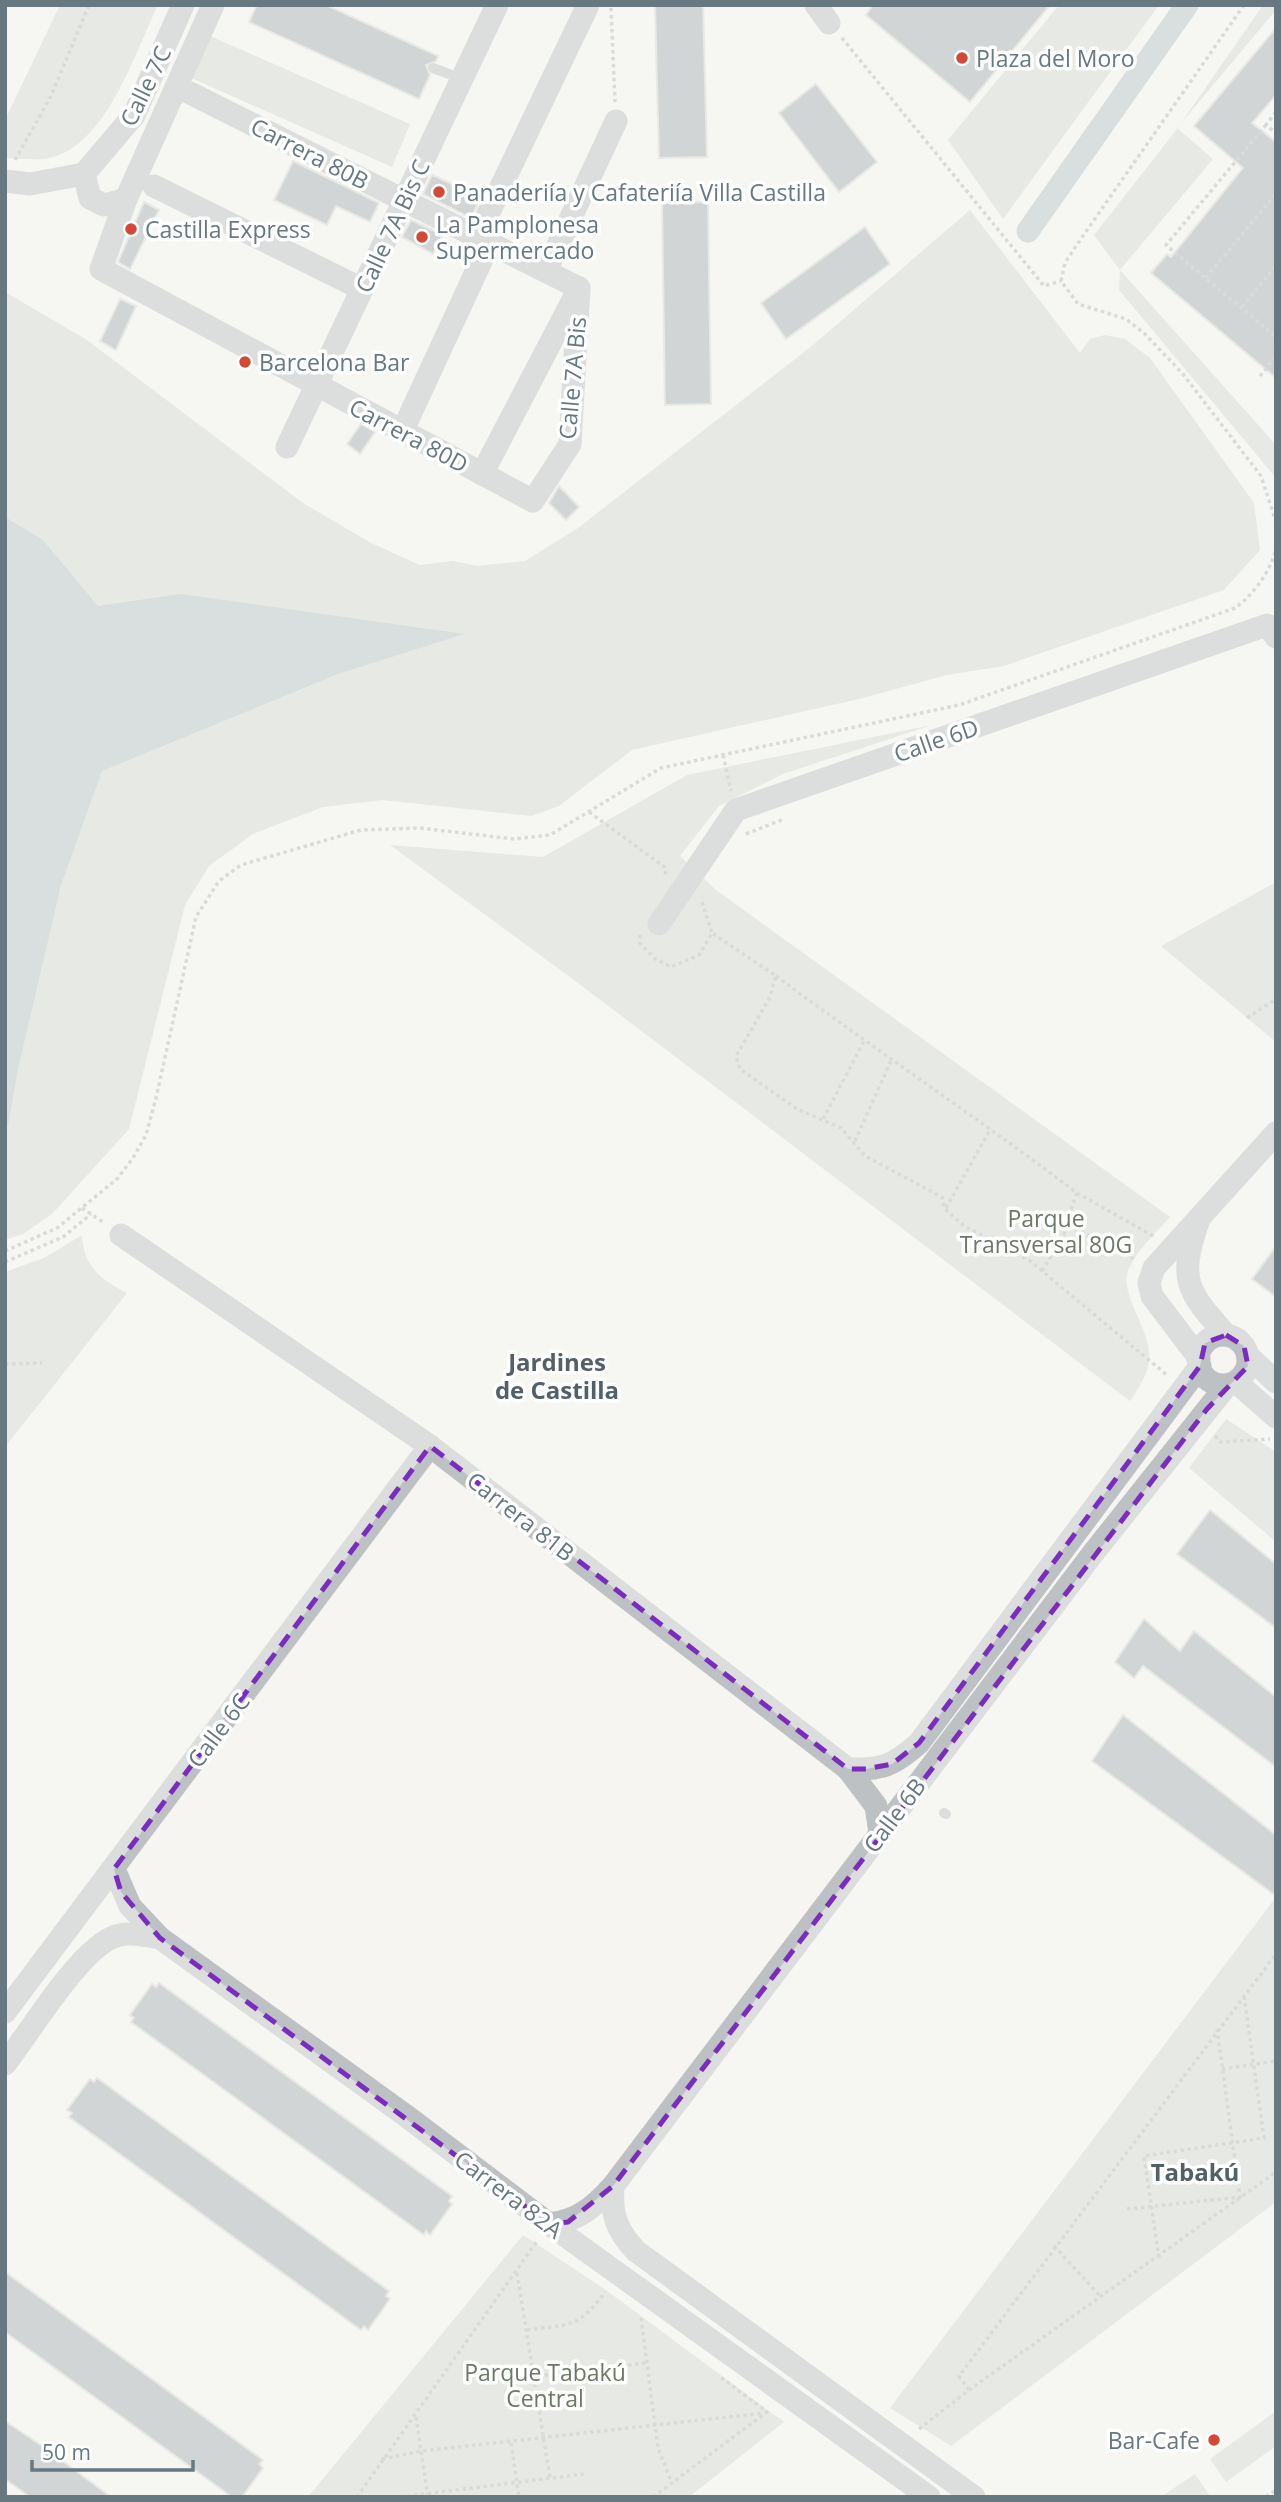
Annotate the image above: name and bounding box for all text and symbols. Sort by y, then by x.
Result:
street label: Calle 7C [112,41,178,131]
place label: Plaza del Moro [976,42,1134,74]
marker: Plaza del Moro [954,50,970,66]
street label: Carrera 80B [246,110,374,196]
street label: Calle 7A Bis C [347,154,437,298]
place label: Panaderiía y Cafateriía Villa Castilla [453,176,826,208]
marker: Panaderiía y Cafateriía Villa Castilla [431,184,447,200]
place label: La Pamplonesa Supermercado [436,208,599,266]
place label: Castilla Express [145,213,311,245]
marker: Castilla Express [123,221,139,237]
marker: La Pamplonesa Supermercado [414,229,430,245]
street label: Calle 7A Bis [551,315,593,441]
place label: Barcelona Bar [259,346,410,378]
marker: Barcelona Bar [237,354,253,370]
street label: Carrera 80D [344,390,474,480]
street label: Calle 6D [889,711,983,769]
park label: Parque Transversal 80G [960,1202,1132,1260]
district label: Jardines de Castilla [495,1345,619,1406]
street label: Carrera 81B [461,1464,581,1568]
street label: Calle 6C [180,1686,256,1774]
street label: Calle 6B [855,1771,933,1859]
street label: Carrera 82A [448,2143,570,2246]
district label: Tabakú [1151,2155,1239,2188]
park label: Parque Tabakú Central [464,2356,626,2414]
place label: Bar-Cafe [1108,2424,1200,2456]
scale bar [32,2428,192,2472]
marker: Bar-Cafe [1206,2432,1222,2448]
text: 50 m [42,2438,91,2466]

